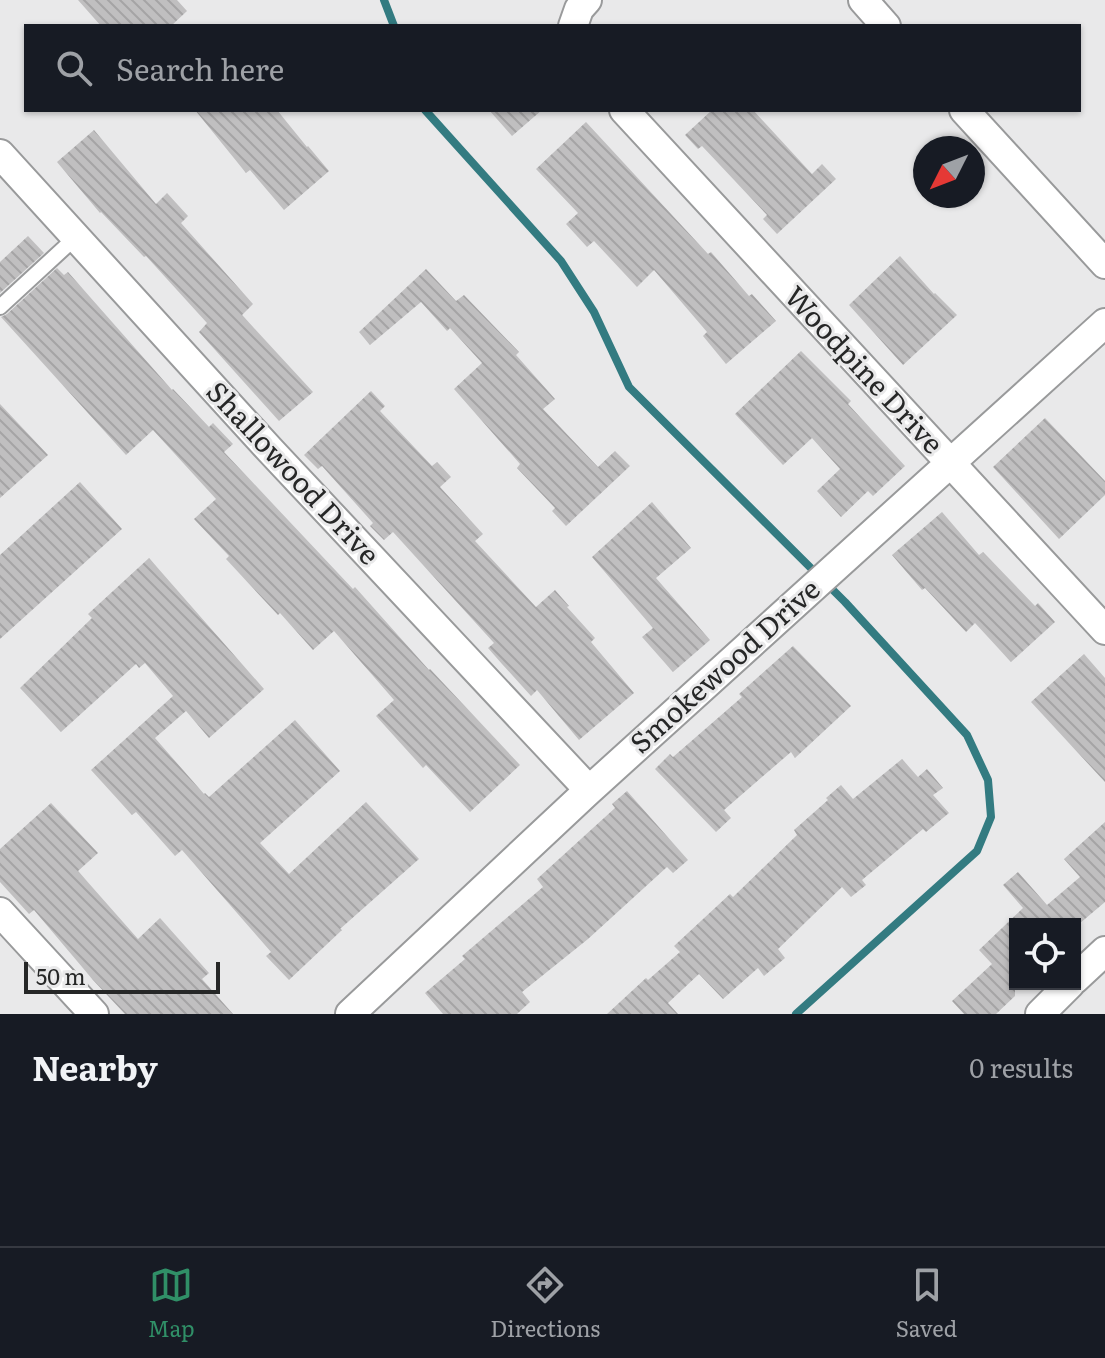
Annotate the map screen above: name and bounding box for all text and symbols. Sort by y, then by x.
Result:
search box [24,24,1081,112]
icon: search [52,46,96,90]
text: Search here [116,46,284,90]
north arrow [913,136,985,208]
street label: Woodpine Drive [776,275,955,462]
street label: Shallowood Drive [198,370,391,573]
street label: Smokewood Drive [619,567,828,762]
map controls [1009,918,1081,990]
button: locate [1009,918,1081,990]
scale bar [24,958,220,994]
text: 50 m [36,959,86,992]
text: Nearby [32,1041,158,1091]
text: 0 results [969,1047,1073,1086]
tab: Map [148,1263,195,1344]
tab: Directions [490,1263,600,1344]
tab: Saved [896,1263,957,1344]

